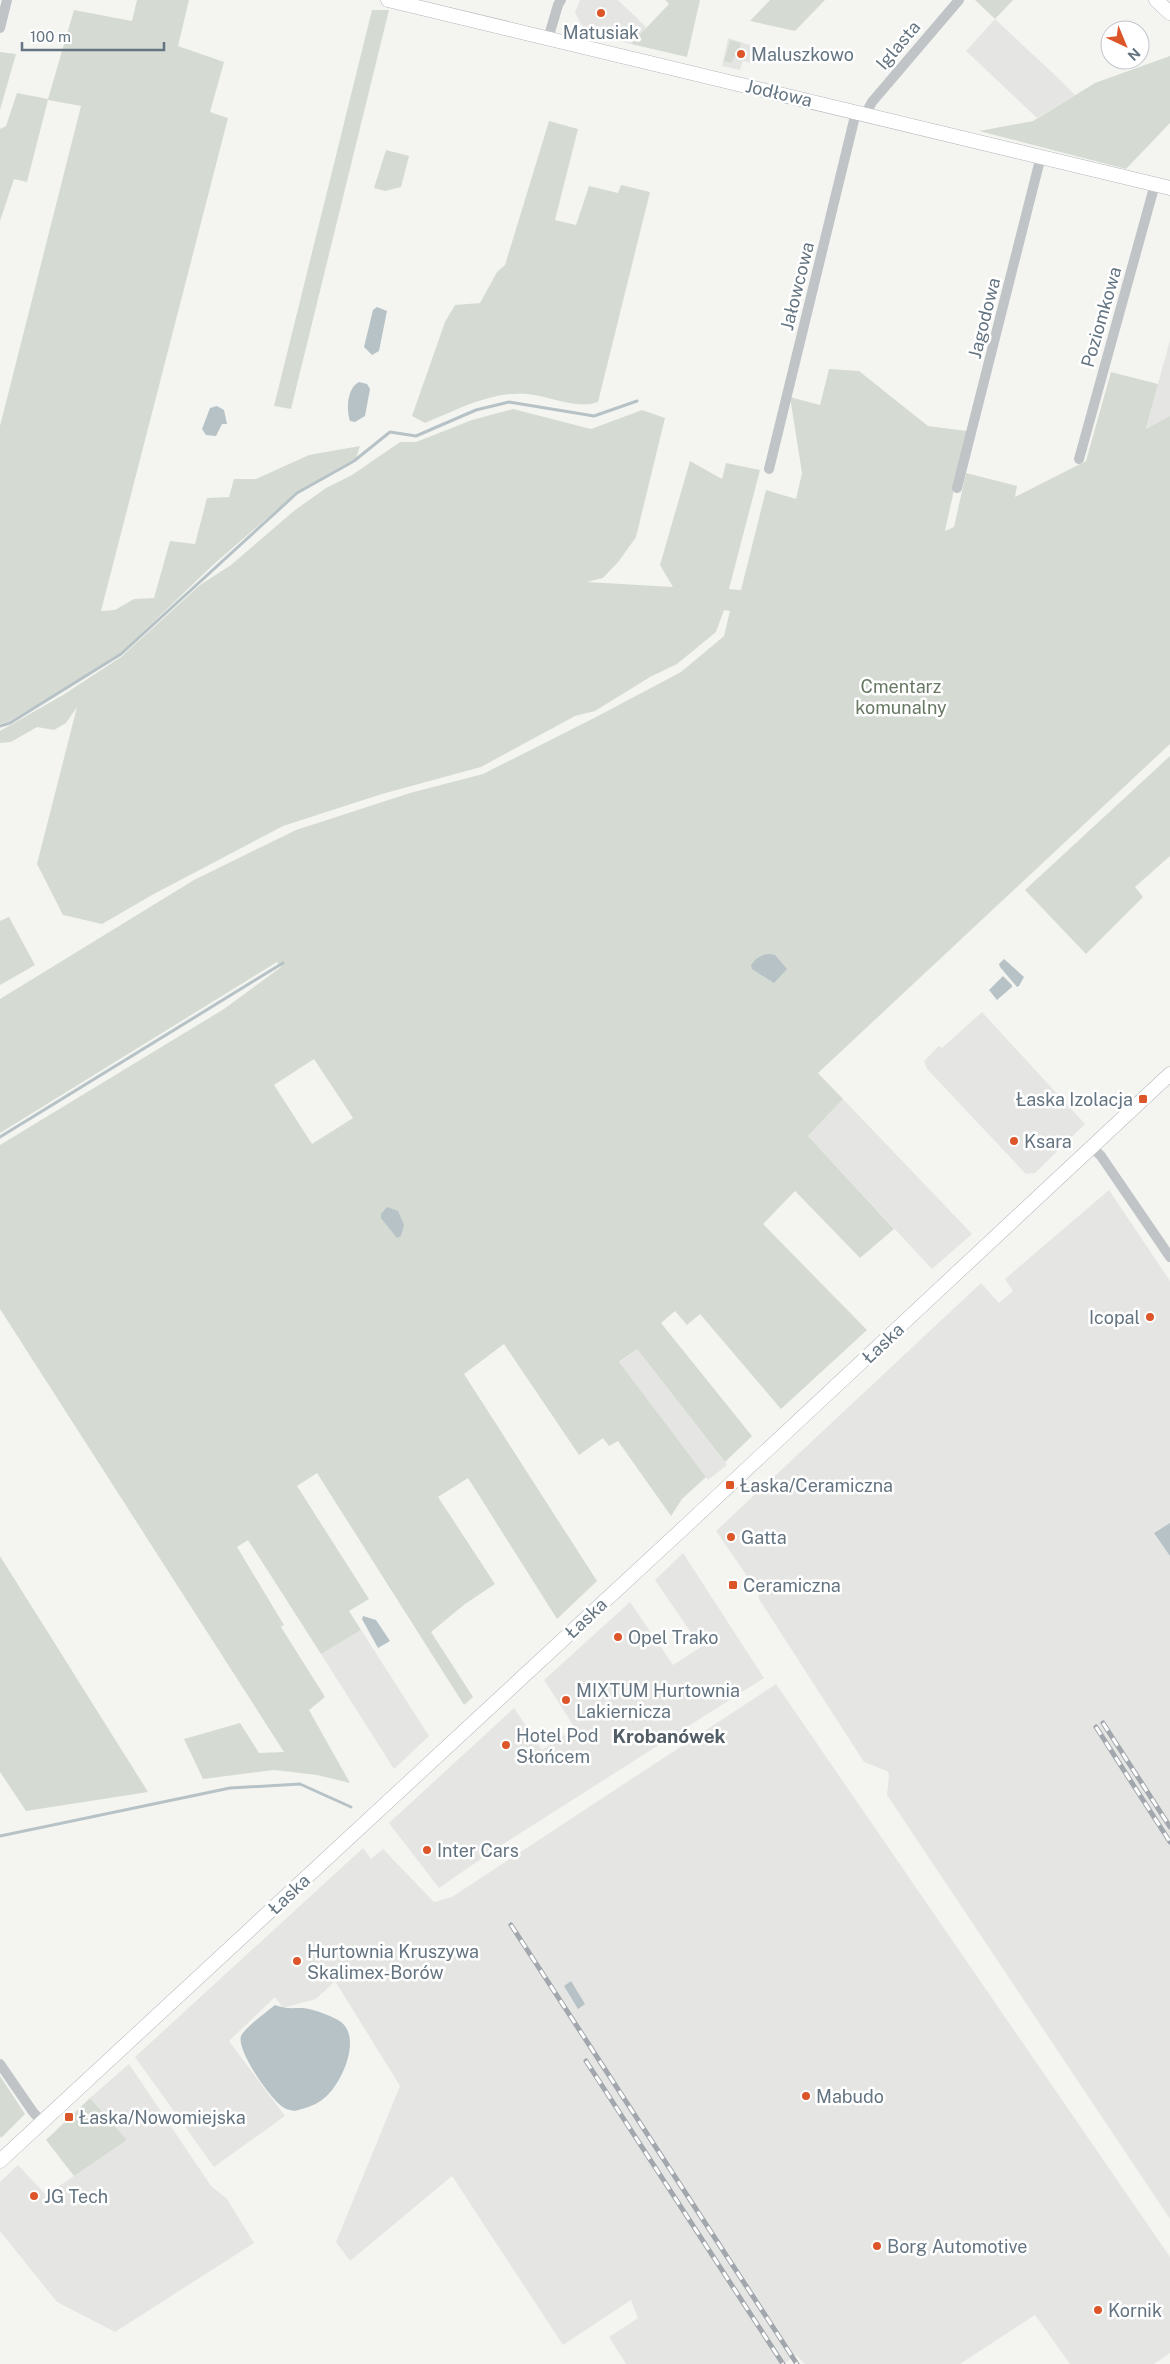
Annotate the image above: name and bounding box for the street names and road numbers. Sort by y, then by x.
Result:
street label: Iglasta [872,16,924,74]
street label: Jodłowa [744,75,814,111]
street label: Jałowcowa [776,240,818,332]
street label: Poziomkowa [1077,264,1125,370]
street label: Jagodowa [964,275,1004,361]
street label: Łaska [858,1319,908,1367]
street label: Łaska [561,1594,611,1642]
street label: Łaska [264,1870,314,1918]

